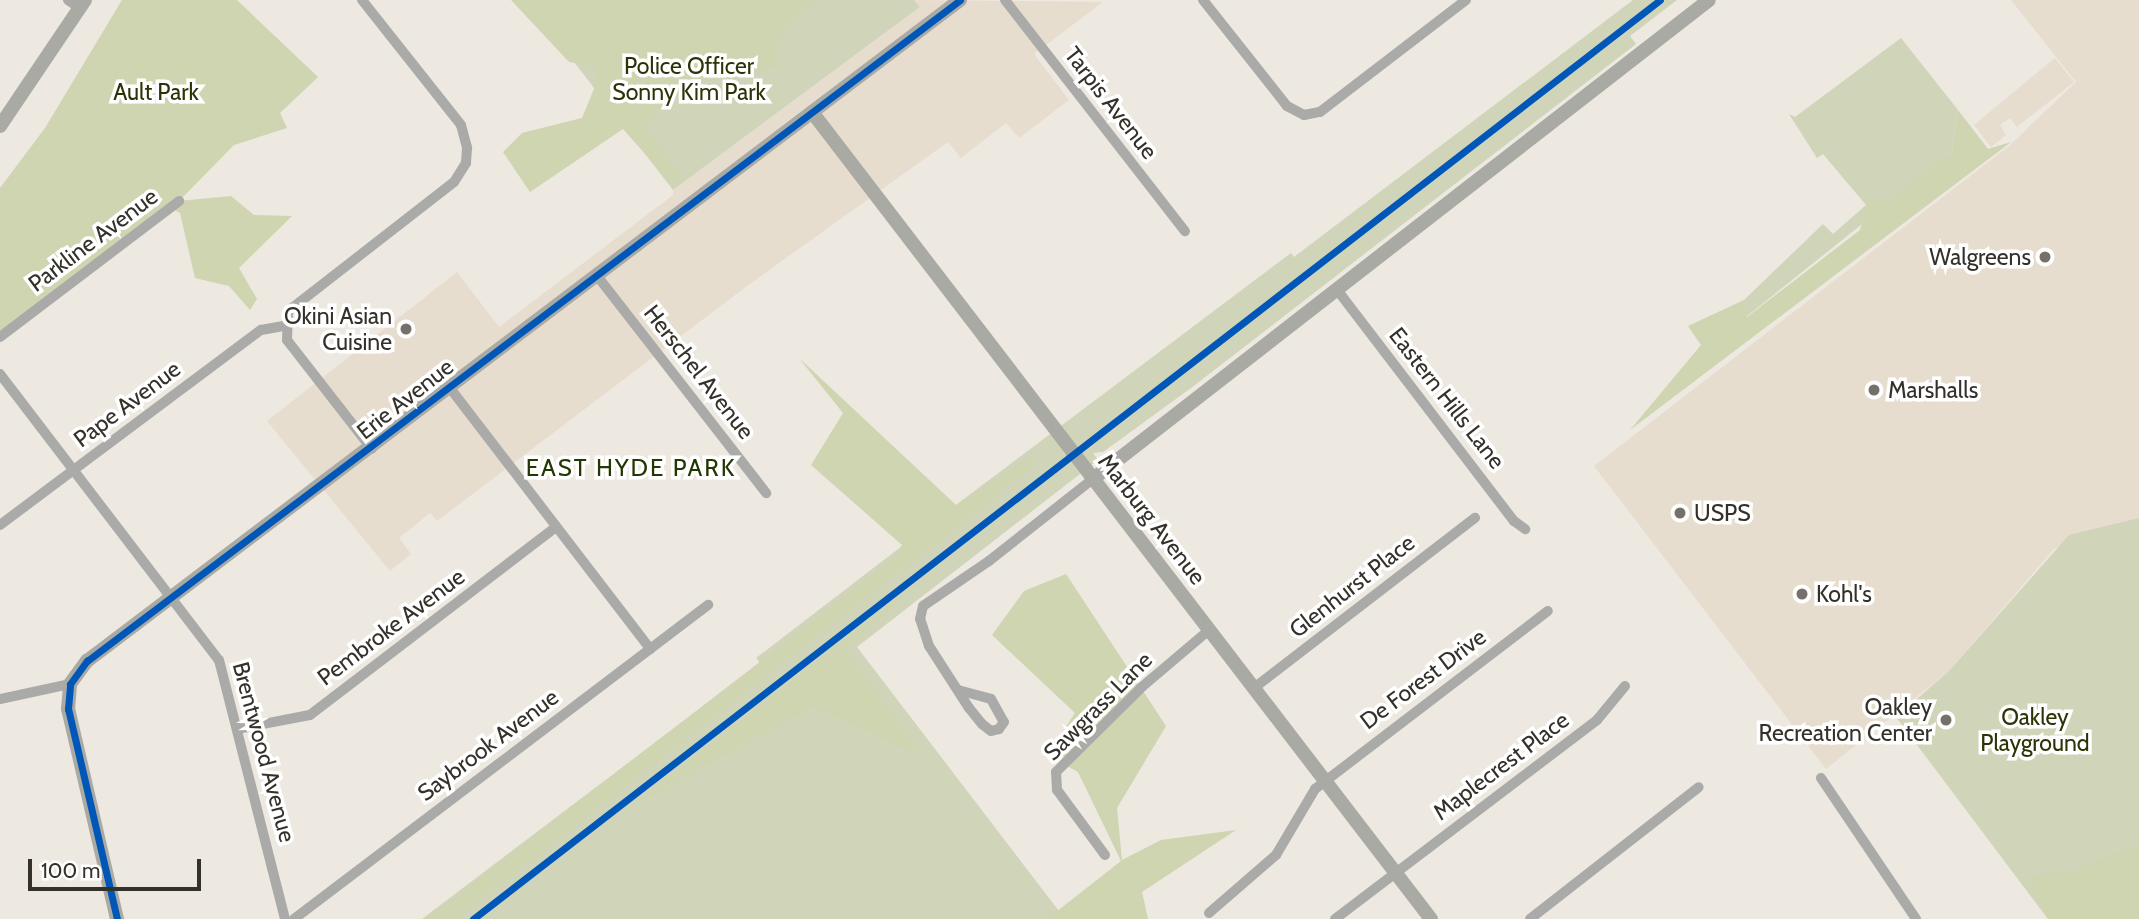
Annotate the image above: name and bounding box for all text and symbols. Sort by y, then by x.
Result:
street label: Tarpis Avenue [1059,42,1163,164]
park label: Police Officer Sonny Kim Park [612,52,766,106]
park label: Ault Park [113,78,199,106]
street label: Parkline Avenue [23,182,163,298]
place label: Walgreens [1929,243,2031,271]
marker: Walgreens [2037,249,2053,265]
street label: Herschel Avenue [638,299,760,445]
place label: Okini Asian Cuisine [284,302,392,356]
marker: Okini Asian Cuisine [398,321,414,337]
street label: Eastern Hills Lane [1383,322,1511,474]
street label: Erie Avenue [351,353,459,445]
street label: Pape Avenue [68,355,186,453]
place label: Marshalls [1888,376,1978,404]
marker: Marshalls [1866,382,1882,398]
street label: Marburg Avenue [1092,448,1212,590]
district label: EAST HYDE PARK [527,454,735,482]
place label: USPS [1694,499,1751,527]
marker: USPS [1672,505,1688,521]
street label: Glenhurst Place [1284,529,1420,643]
street label: Pembroke Avenue [312,563,470,691]
place label: Kohl's [1816,580,1872,608]
marker: Kohl's [1794,586,1810,602]
street label: De Forest Drive [1355,623,1491,735]
street label: Sawgrass Lane [1038,646,1158,766]
street label: Brentwood Avenue [227,659,301,845]
street label: Saybrook Avenue [412,683,564,807]
place label: Oakley Recreation Center [1758,693,1932,747]
park label: Oakley Playground [1980,703,2090,757]
street label: Maplecrest Place [1428,706,1574,826]
marker: Oakley Recreation Center [1938,712,1954,728]
scale bar [32,846,205,890]
text: 100 m [41,858,100,883]

